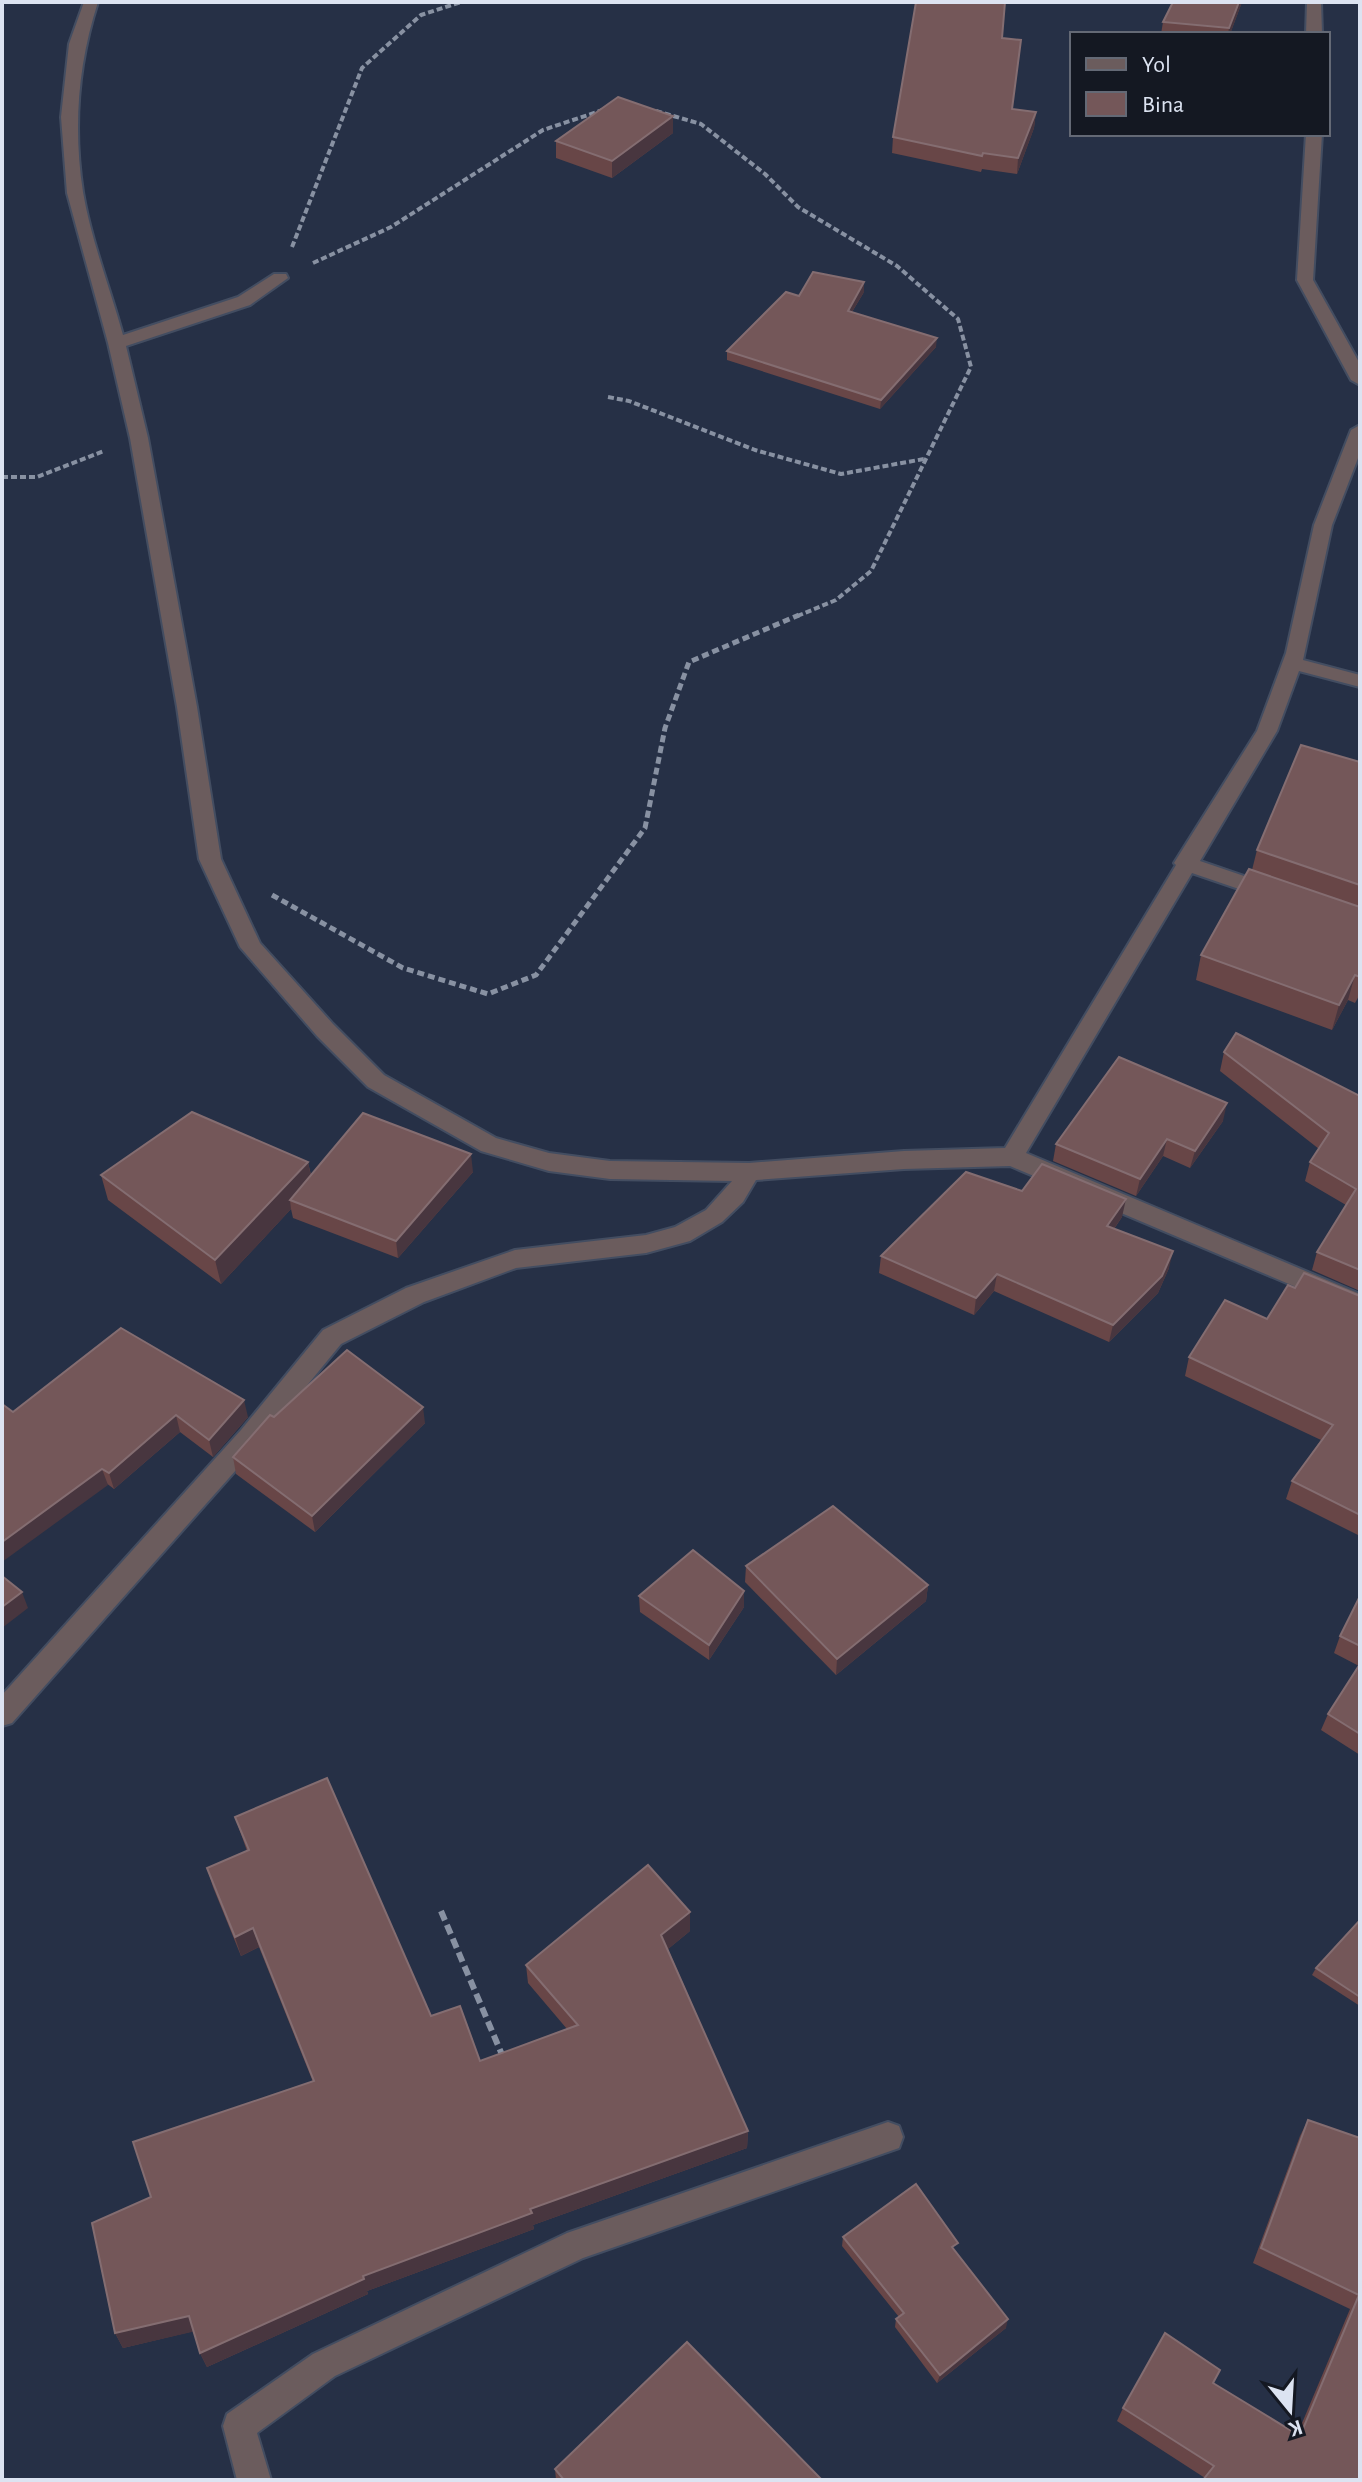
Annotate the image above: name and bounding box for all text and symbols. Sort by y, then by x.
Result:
legend [1070,32,1330,136]
text: Yol [1142,53,1171,77]
text: Bina [1142,93,1184,117]
north arrow [1250,2370,1330,2450]
text: K [1285,2416,1305,2441]

